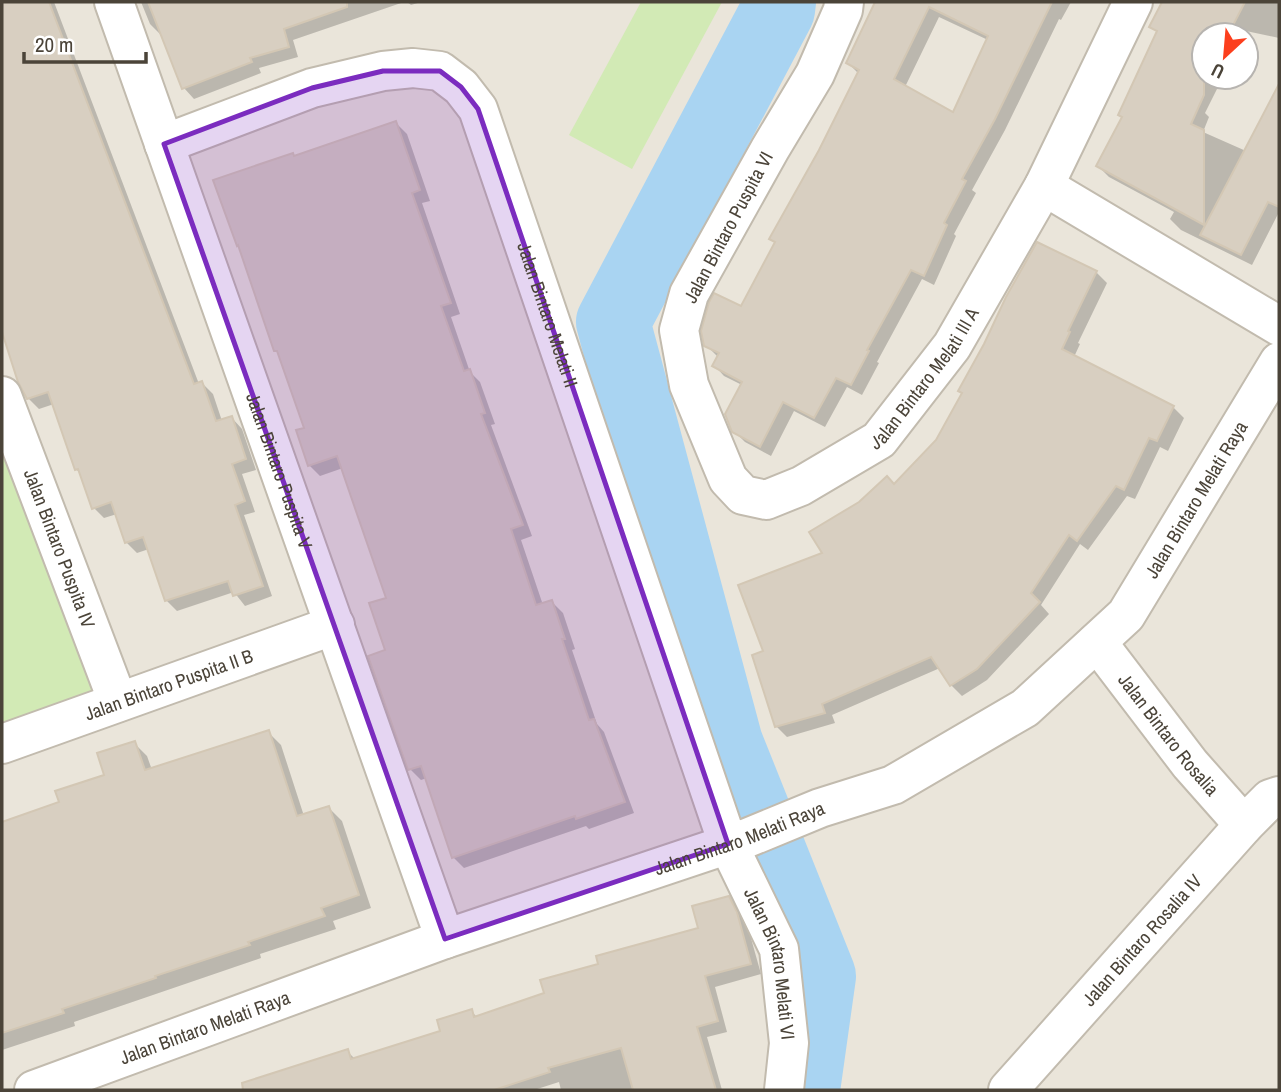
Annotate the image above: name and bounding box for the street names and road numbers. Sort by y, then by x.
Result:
street label: Jalan Bintaro Puspita VI [677,147,779,307]
street label: Jalan Bintaro Melati II [511,239,585,391]
street label: Jalan Bintaro Melati III A [865,302,985,455]
street label: Jalan Bintaro Puspita V [240,389,319,553]
street label: Jalan Bintaro Melati Raya [1138,416,1254,583]
street label: Jalan Bintaro Puspita IV [18,465,102,632]
street label: Jalan Bintaro Puspita II B [81,642,256,726]
street label: Jalan Bintaro Rosalia [1112,668,1225,801]
street label: Jalan Bintaro Melati Raya [651,795,828,881]
street label: Jalan Bintaro Rosalia IV [1076,868,1208,1011]
street label: Jalan Bintaro Melati VI [738,883,802,1041]
street label: Jalan Bintaro Melati Raya [116,984,294,1070]

